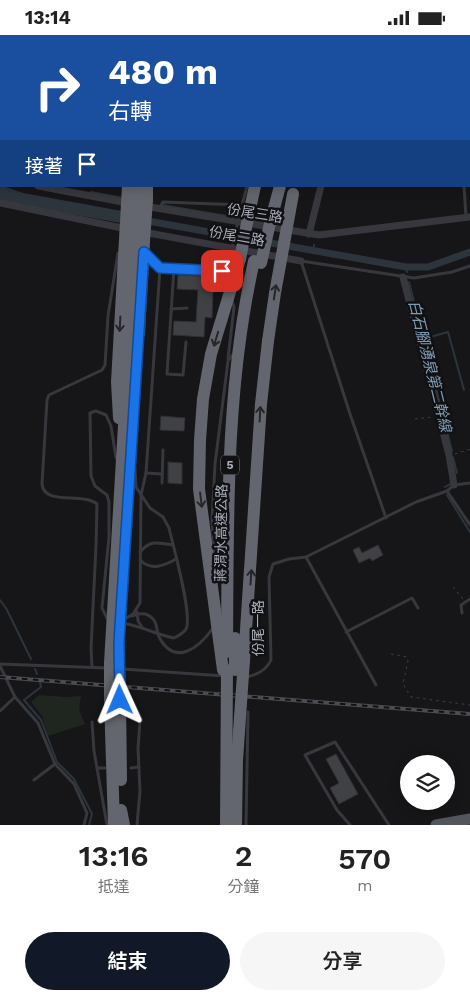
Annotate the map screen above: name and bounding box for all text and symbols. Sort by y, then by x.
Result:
text: 13:14 [25,6,71,29]
text: 480 m [108,51,218,93]
icon: right [25,55,90,120]
text: 右轉 [108,99,152,124]
icon: arrive [73,150,101,178]
text: 接著 [25,155,63,178]
street label: 份尾三路 [226,201,284,225]
street label: 份尾二路 [208,223,266,249]
pin [201,250,243,292]
icon: arrive [208,257,236,285]
one-way arrow [270,285,280,301]
water label: 白石腳湧泉第二幹線 [405,298,456,436]
one-way arrow [116,316,125,332]
one-way arrow [211,331,220,346]
one-way arrow [256,407,265,423]
road number: 5 [221,455,239,475]
street label: 蔣渭水高速公路 [212,484,230,582]
one-way arrow [196,492,206,508]
one-way arrow [246,569,255,585]
street label: 份尾一路 [250,600,266,656]
position arrow [93,673,145,725]
map controls [400,755,455,810]
button: layers [400,755,455,810]
text: 13:16 [79,838,149,873]
text: 2 [235,838,252,873]
text: 570 [338,841,391,876]
text: m [357,876,372,895]
text: 抵達 [98,877,130,896]
text: 分鐘 [228,877,260,896]
button: 結束 [25,932,230,990]
button: 分享 [240,932,445,990]

